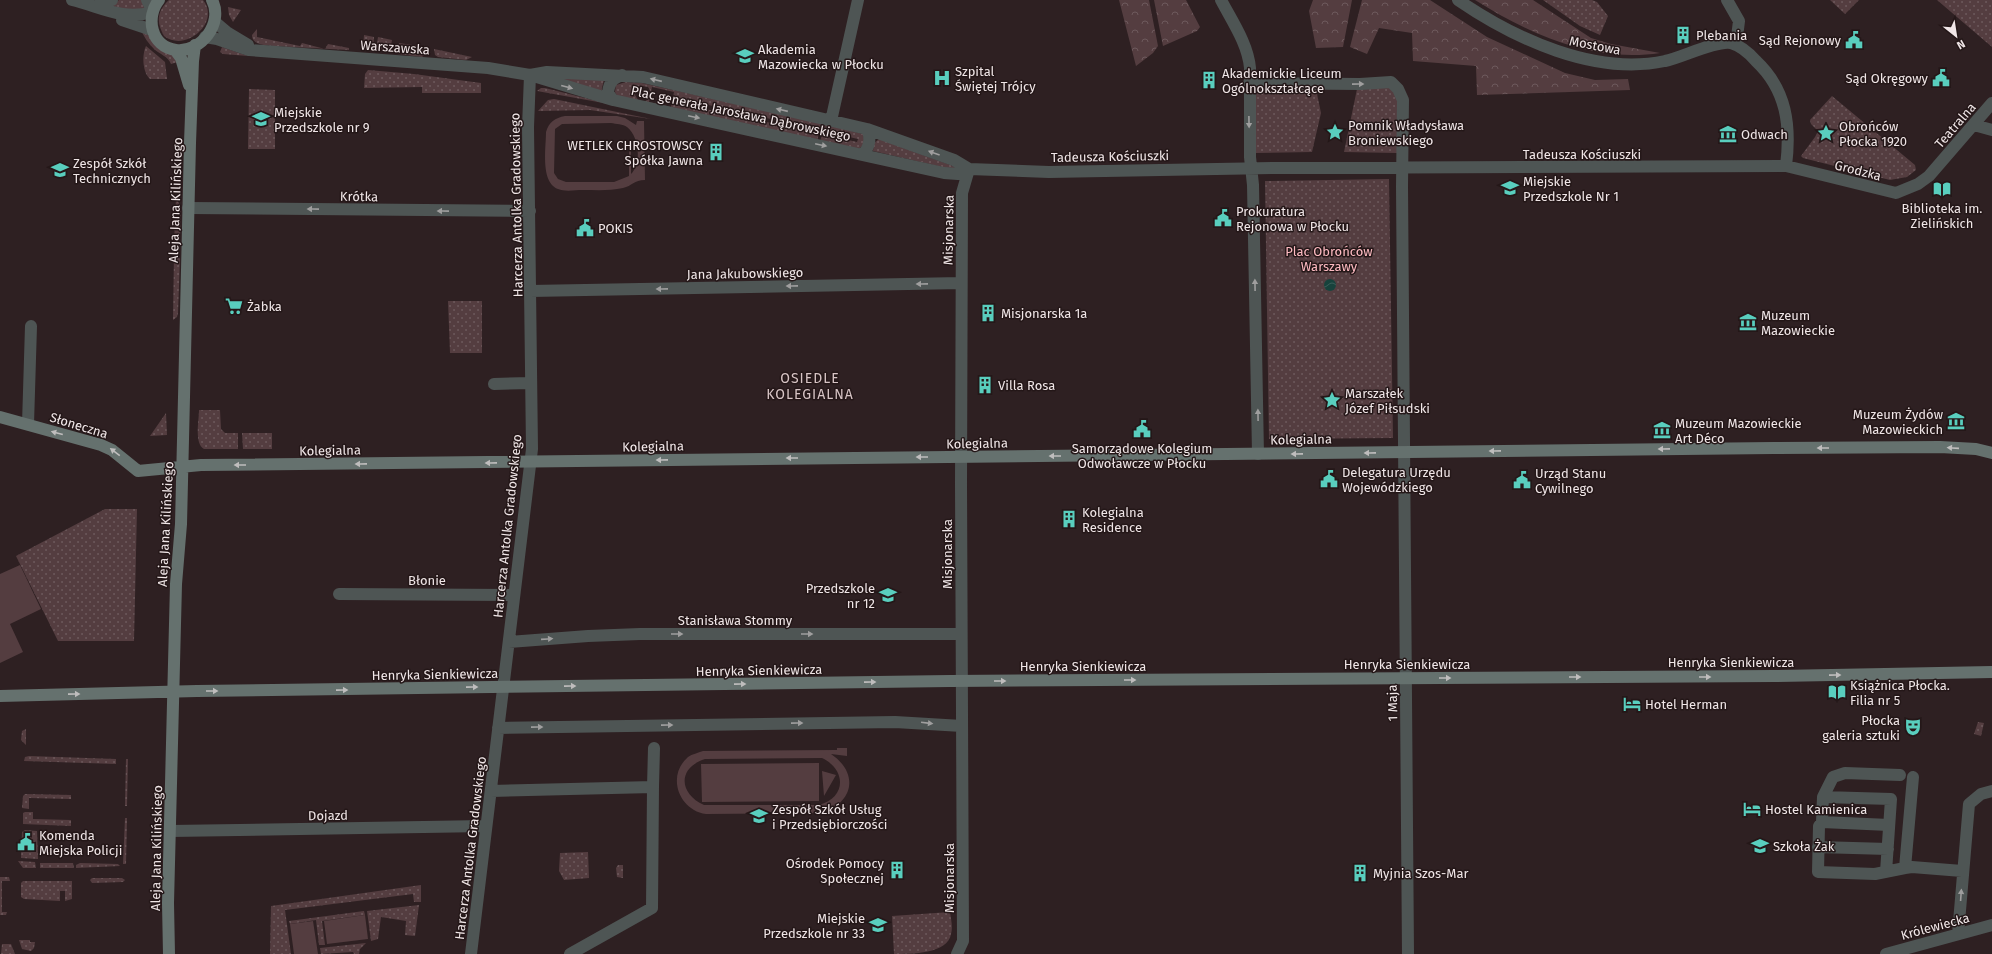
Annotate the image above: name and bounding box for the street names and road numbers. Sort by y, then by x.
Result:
street label: Mostowa [1568,33,1622,58]
street label: Warszawska [360,38,430,57]
street label: Plac generała Jarosława Dąbrowskiego [630,83,852,144]
street label: Teatralna [1932,100,1979,151]
street label: Harcerza Antolka Gradowskiego [507,113,526,297]
street label: Aleja Jana Kilińskiego [166,137,185,263]
street label: Tadeusza Kościuszki [1523,147,1641,162]
street label: Tadeusza Kościuszki [1051,148,1169,165]
street label: Grodzka [1833,157,1883,183]
street label: Krótka [340,189,378,204]
street label: Misjonarska [940,195,957,265]
street label: Jana Jakubowskiego [687,265,803,282]
street label: Słoneczna [48,410,110,441]
street label: Kolegialna [1270,431,1332,448]
street label: Harcerza Antolka Gradowskiego [490,433,525,619]
street label: Kolegialna [946,435,1008,452]
street label: Kolegialna [622,438,684,455]
street label: Kolegialna [299,442,361,459]
street label: Aleja Jana Kilińskiego [155,461,176,587]
street label: Misjonarska [940,519,955,589]
street label: Błonie [408,573,446,588]
street label: Stanisława Stommy [678,613,793,628]
street label: Henryka Sienkiewicza [1668,655,1794,670]
street label: Henryka Sienkiewicza [1344,657,1470,672]
street label: Henryka Sienkiewicza [1020,659,1146,674]
street label: Henryka Sienkiewicza [696,662,822,679]
street label: Henryka Sienkiewicza [372,666,498,683]
street label: 1 Maja [1385,684,1400,722]
street label: Harcerza Antolka Gradowskiego [452,756,489,941]
street label: Aleja Jana Kilińskiego [148,785,165,911]
street label: Dojazd [308,808,348,823]
street label: Misjonarska [942,843,957,913]
street label: Królewiecka [1899,910,1971,943]

